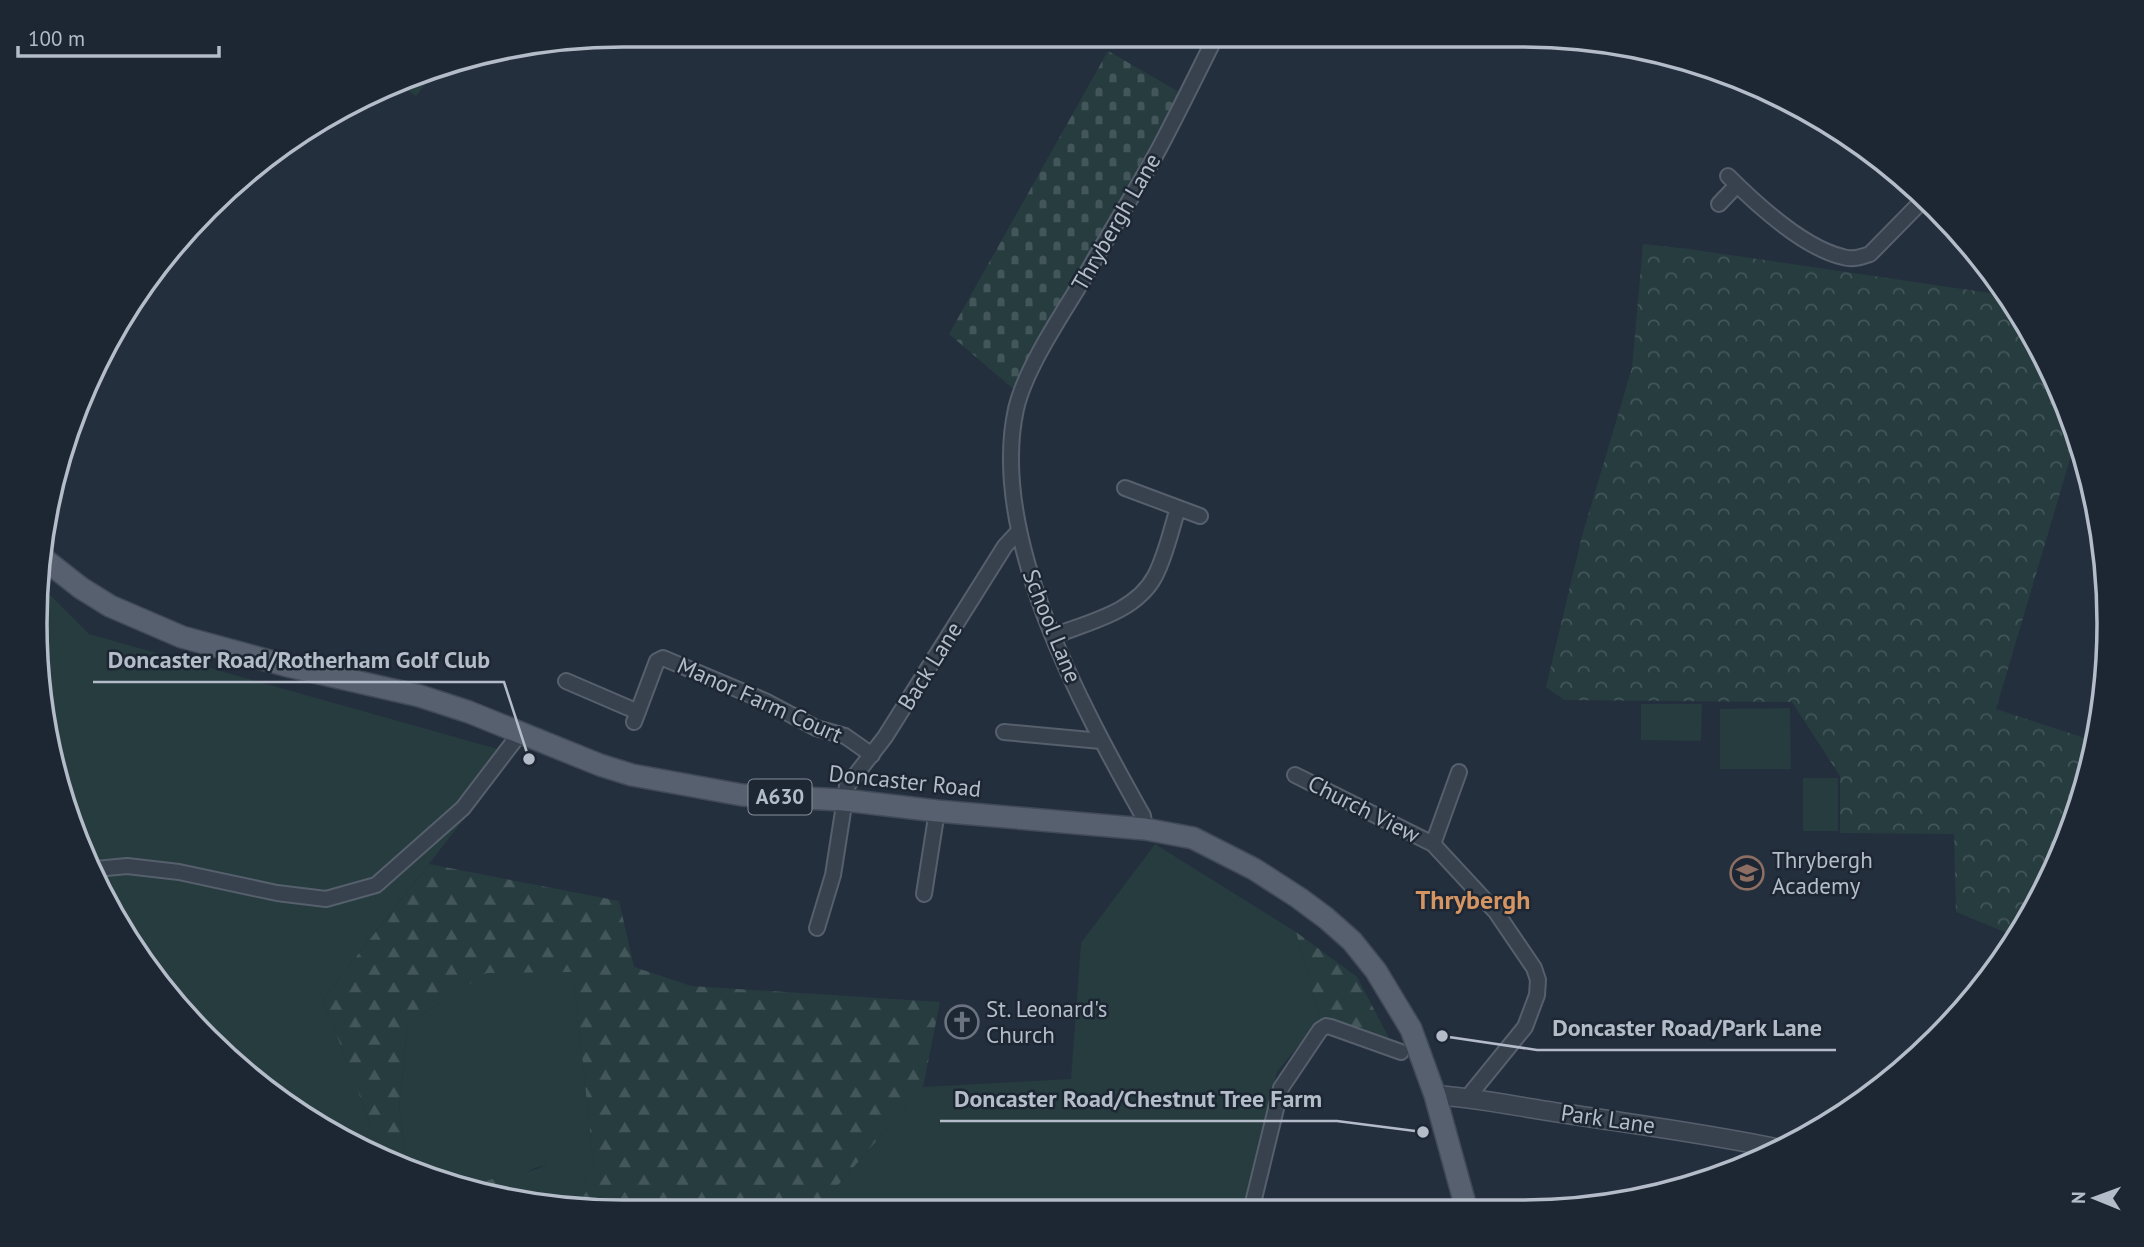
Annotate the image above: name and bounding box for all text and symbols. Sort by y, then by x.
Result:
scale bar [18,14,219,58]
text: 100 m [28,25,85,52]
street label: Thrybergh Lane [1065,148,1167,296]
street label: School Lane [1017,565,1088,687]
street label: Back Lane [891,616,968,715]
callout: Doncaster Road/Rotherham Golf Club [93,637,504,682]
text: Doncaster Road/Rotherham Golf Club [108,644,490,675]
street label: Manor Farm Court [673,650,847,749]
street label: Doncaster Road [827,758,983,803]
street label: Church View [1303,768,1425,849]
road number: A630 [748,780,812,814]
place label: Thrybergh Academy [1772,845,1873,900]
school or university icon: Thrybergh Academy [1728,854,1766,892]
district label: Thrybergh [1416,883,1530,916]
place label: St. Leonard's Church [986,994,1107,1049]
church icon: St. Leonard's Church [943,1003,981,1041]
callout: Doncaster Road/Park Lane [1537,1005,1836,1050]
text: Doncaster Road/Park Lane [1552,1012,1822,1043]
callout: Doncaster Road/Chestnut Tree Farm [940,1076,1337,1121]
text: Doncaster Road/Chestnut Tree Farm [954,1083,1322,1114]
street label: Park Lane [1559,1098,1657,1139]
north arrow [2060,1163,2130,1233]
text: N [2066,1191,2090,1204]

